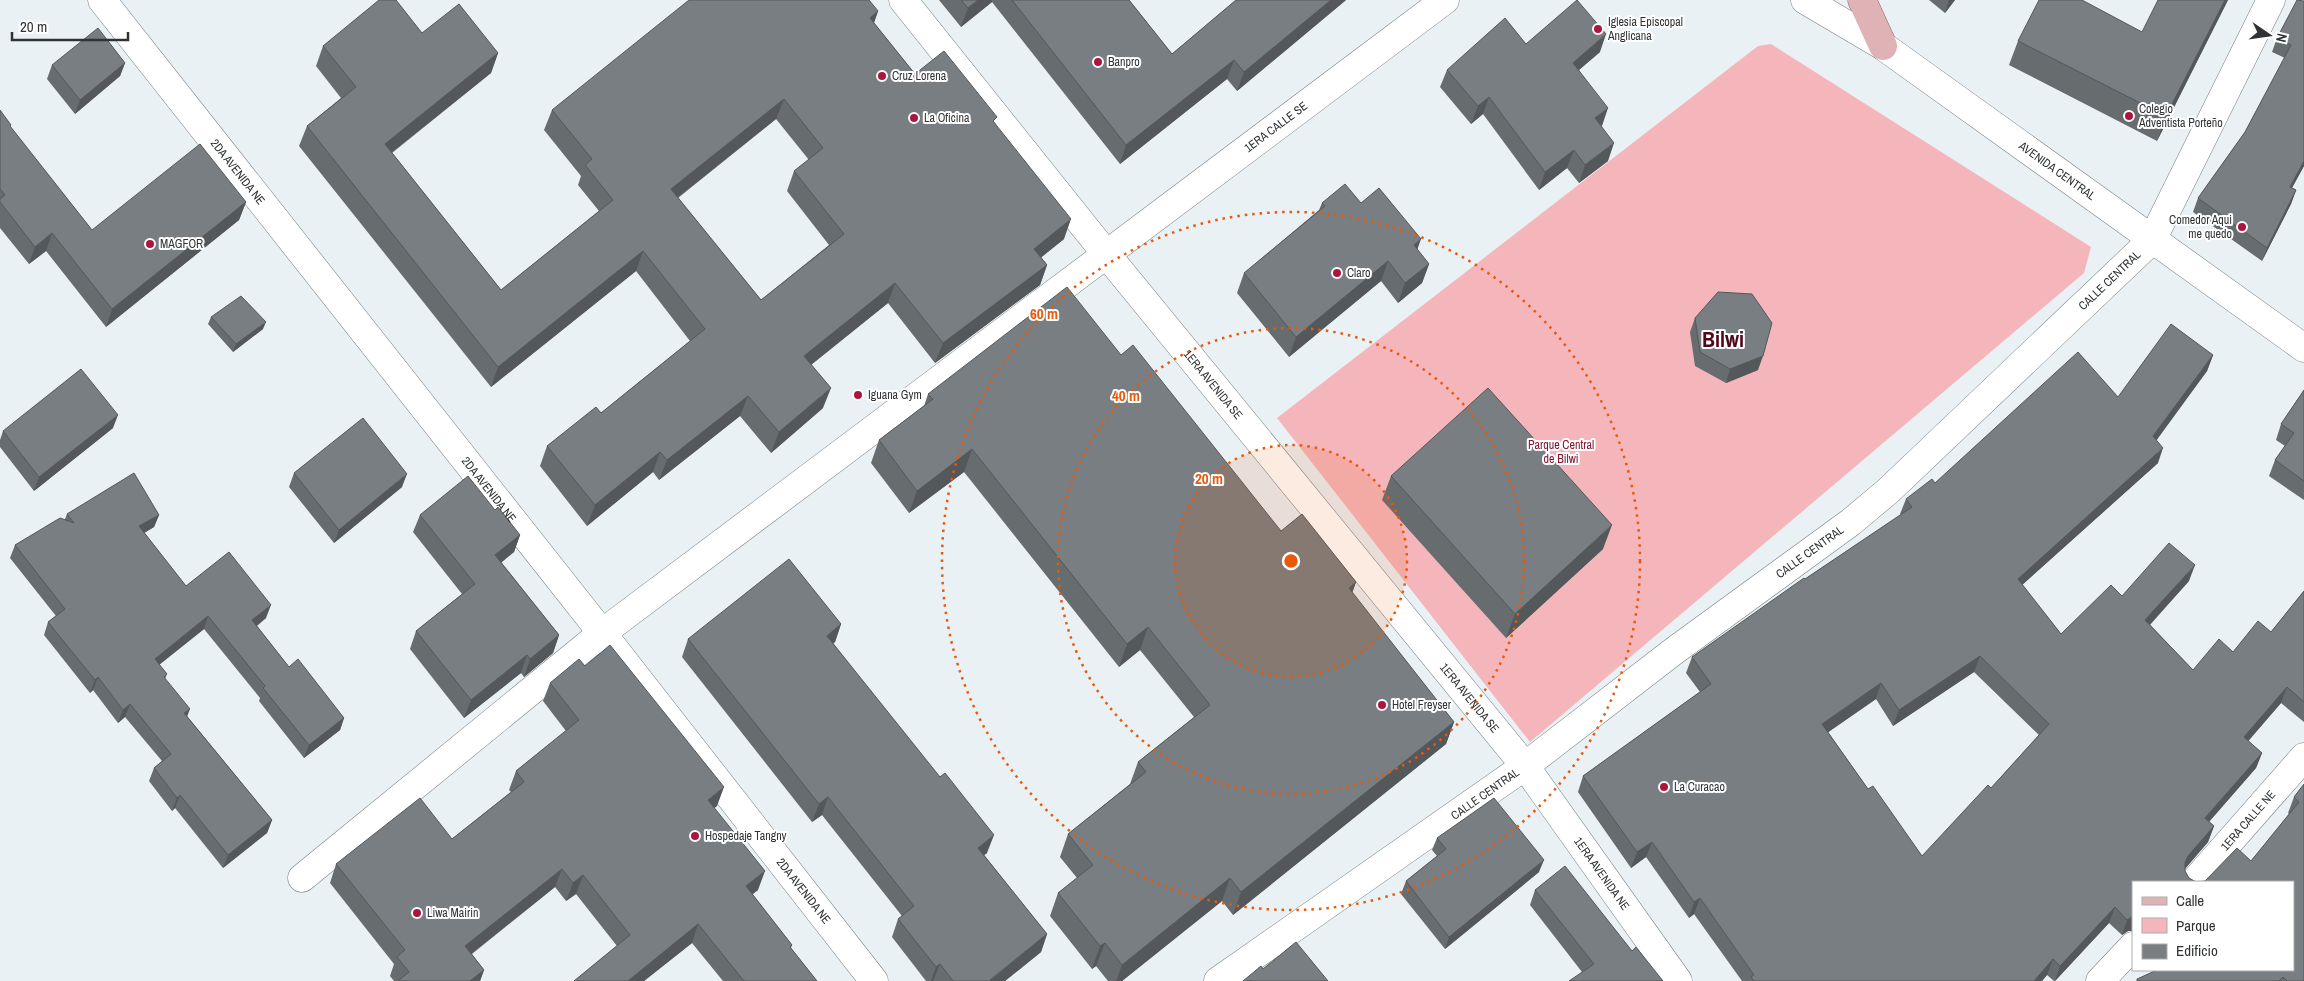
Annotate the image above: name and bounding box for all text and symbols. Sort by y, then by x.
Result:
scale bar [12,10,129,42]
north arrow [2244,10,2294,60]
place label: Iglesia Episcopal Anglicana [1607,14,1683,44]
text: 20 m [20,16,47,37]
marker: Iglesia Episcopal Anglicana [1592,23,1604,35]
text: N [2272,32,2291,44]
place label: Banpro [1108,54,1140,70]
marker: Banpro [1092,56,1104,68]
place label: Cruz Lorena [892,68,947,84]
marker: Cruz Lorena [876,70,888,82]
street label: 1ERA CALLE SE [1241,98,1311,156]
place label: Colegio Adventista Porteño [2138,101,2223,131]
place label: La Oficina [924,110,970,126]
marker: Colegio Adventista Porteño [2123,110,2135,122]
marker: La Oficina [908,112,920,124]
street label: 2DA AVENIDA NE [207,136,269,208]
street label: AVENIDA CENTRAL [2015,137,2099,204]
place label: Comedor Aqui me quedo [2169,212,2232,242]
marker: Comedor Aqui me quedo [2236,221,2248,233]
place label: MAGFOR [160,236,203,252]
marker: MAGFOR [144,238,156,250]
street label: CALLE CENTRAL [2075,247,2144,314]
place label: Claro [1347,265,1371,281]
marker: Claro [1331,267,1343,279]
text: 60 m [1030,303,1058,324]
district label: Bilwi [1702,324,1744,354]
street label: 1ERA AVENIDA SE [1180,347,1246,423]
text: 40 m [1112,385,1140,406]
place label: Iguana Gym [868,387,922,403]
marker: Iguana Gym [852,389,864,401]
park label: Parque Central de Bilwi [1528,437,1594,467]
street label: 2DA AVENIDA NE [458,454,520,526]
text: 20 m [1195,468,1223,489]
street label: CALLE CENTRAL [1773,522,1847,582]
centre of rings [1282,552,1300,570]
street label: 1ERA AVENIDA SE [1436,660,1503,736]
place label: Hotel Freyser [1392,697,1452,713]
marker: Hotel Freyser [1376,699,1388,711]
street label: CALLE CENTRAL [1448,764,1523,823]
place label: La Curacao [1674,779,1725,795]
marker: La Curacao [1658,781,1670,793]
street label: 1ERA CALLE NE [2217,787,2279,854]
place label: Hospedaje Tangny [705,828,787,844]
marker: Hospedaje Tangny [689,830,701,842]
street label: 1ERA AVENIDA NE [1570,834,1633,913]
street label: 2DA AVENIDA NE [773,855,834,927]
legend [2132,881,2294,971]
text: Calle [2176,890,2204,911]
place label: Liwa Mairin [427,905,478,921]
marker: Liwa Mairin [411,907,423,919]
text: Parque [2176,915,2216,936]
text: Edificio [2176,940,2218,961]

